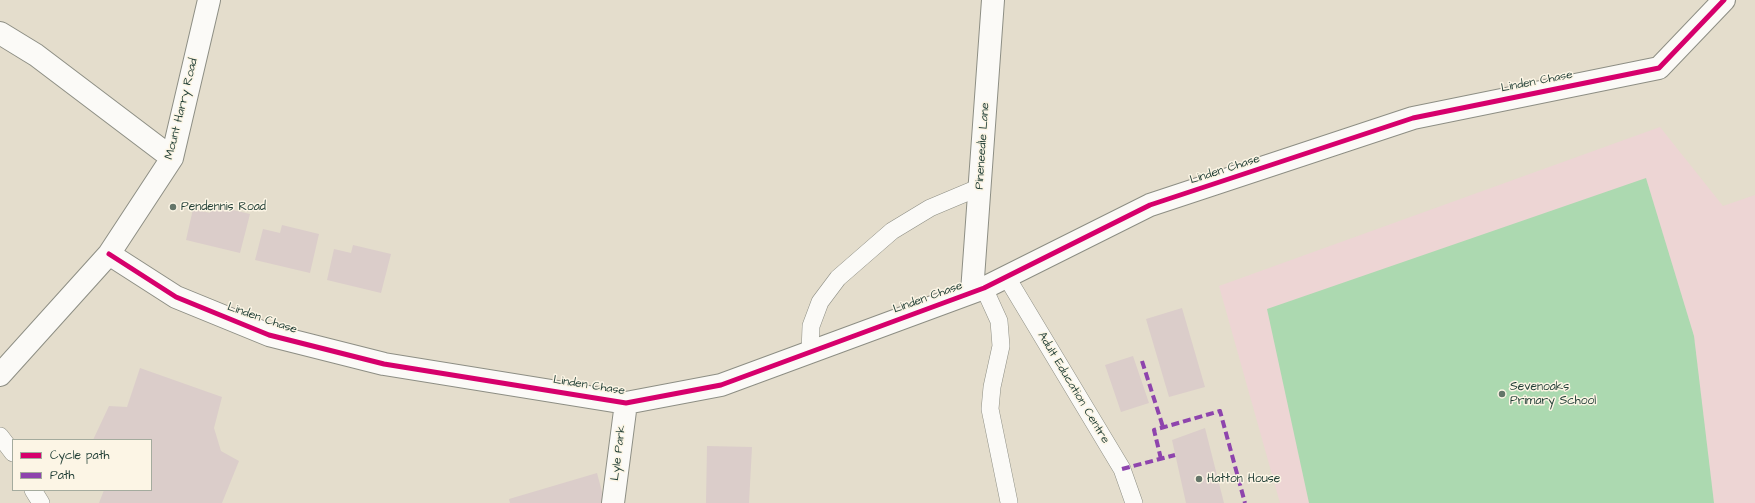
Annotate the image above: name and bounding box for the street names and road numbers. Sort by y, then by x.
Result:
street label: Mount Harry Road [162,57,202,161]
street label: Linden Chase [1500,68,1574,96]
street label: Pineneedle Lane [973,102,993,190]
street label: Linden Chase [1188,152,1262,188]
street label: Linden Chase [891,279,965,317]
street label: Linden Chase [225,300,299,338]
street label: Adult Education Centre [1034,330,1112,446]
street label: Linden Chase [552,373,626,399]
street label: Lyle Park [608,424,630,482]

